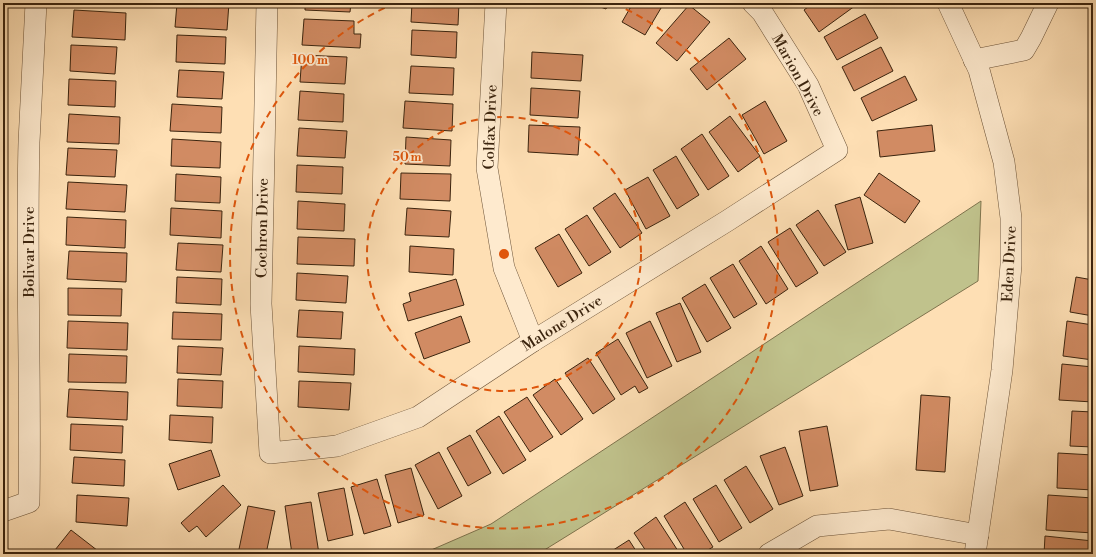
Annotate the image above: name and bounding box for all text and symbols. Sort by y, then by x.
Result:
street label: Marion Drive [767,31,828,120]
text: 100 m [292,53,328,68]
street label: Colfax Drive [480,84,501,170]
text: 50 m [392,150,422,165]
street label: Cochron Drive [252,178,273,278]
street label: Bolivar Drive [20,206,39,299]
street label: Eden Drive [998,225,1021,303]
centre of rings [497,247,511,261]
street label: Malone Drive [518,291,606,356]

